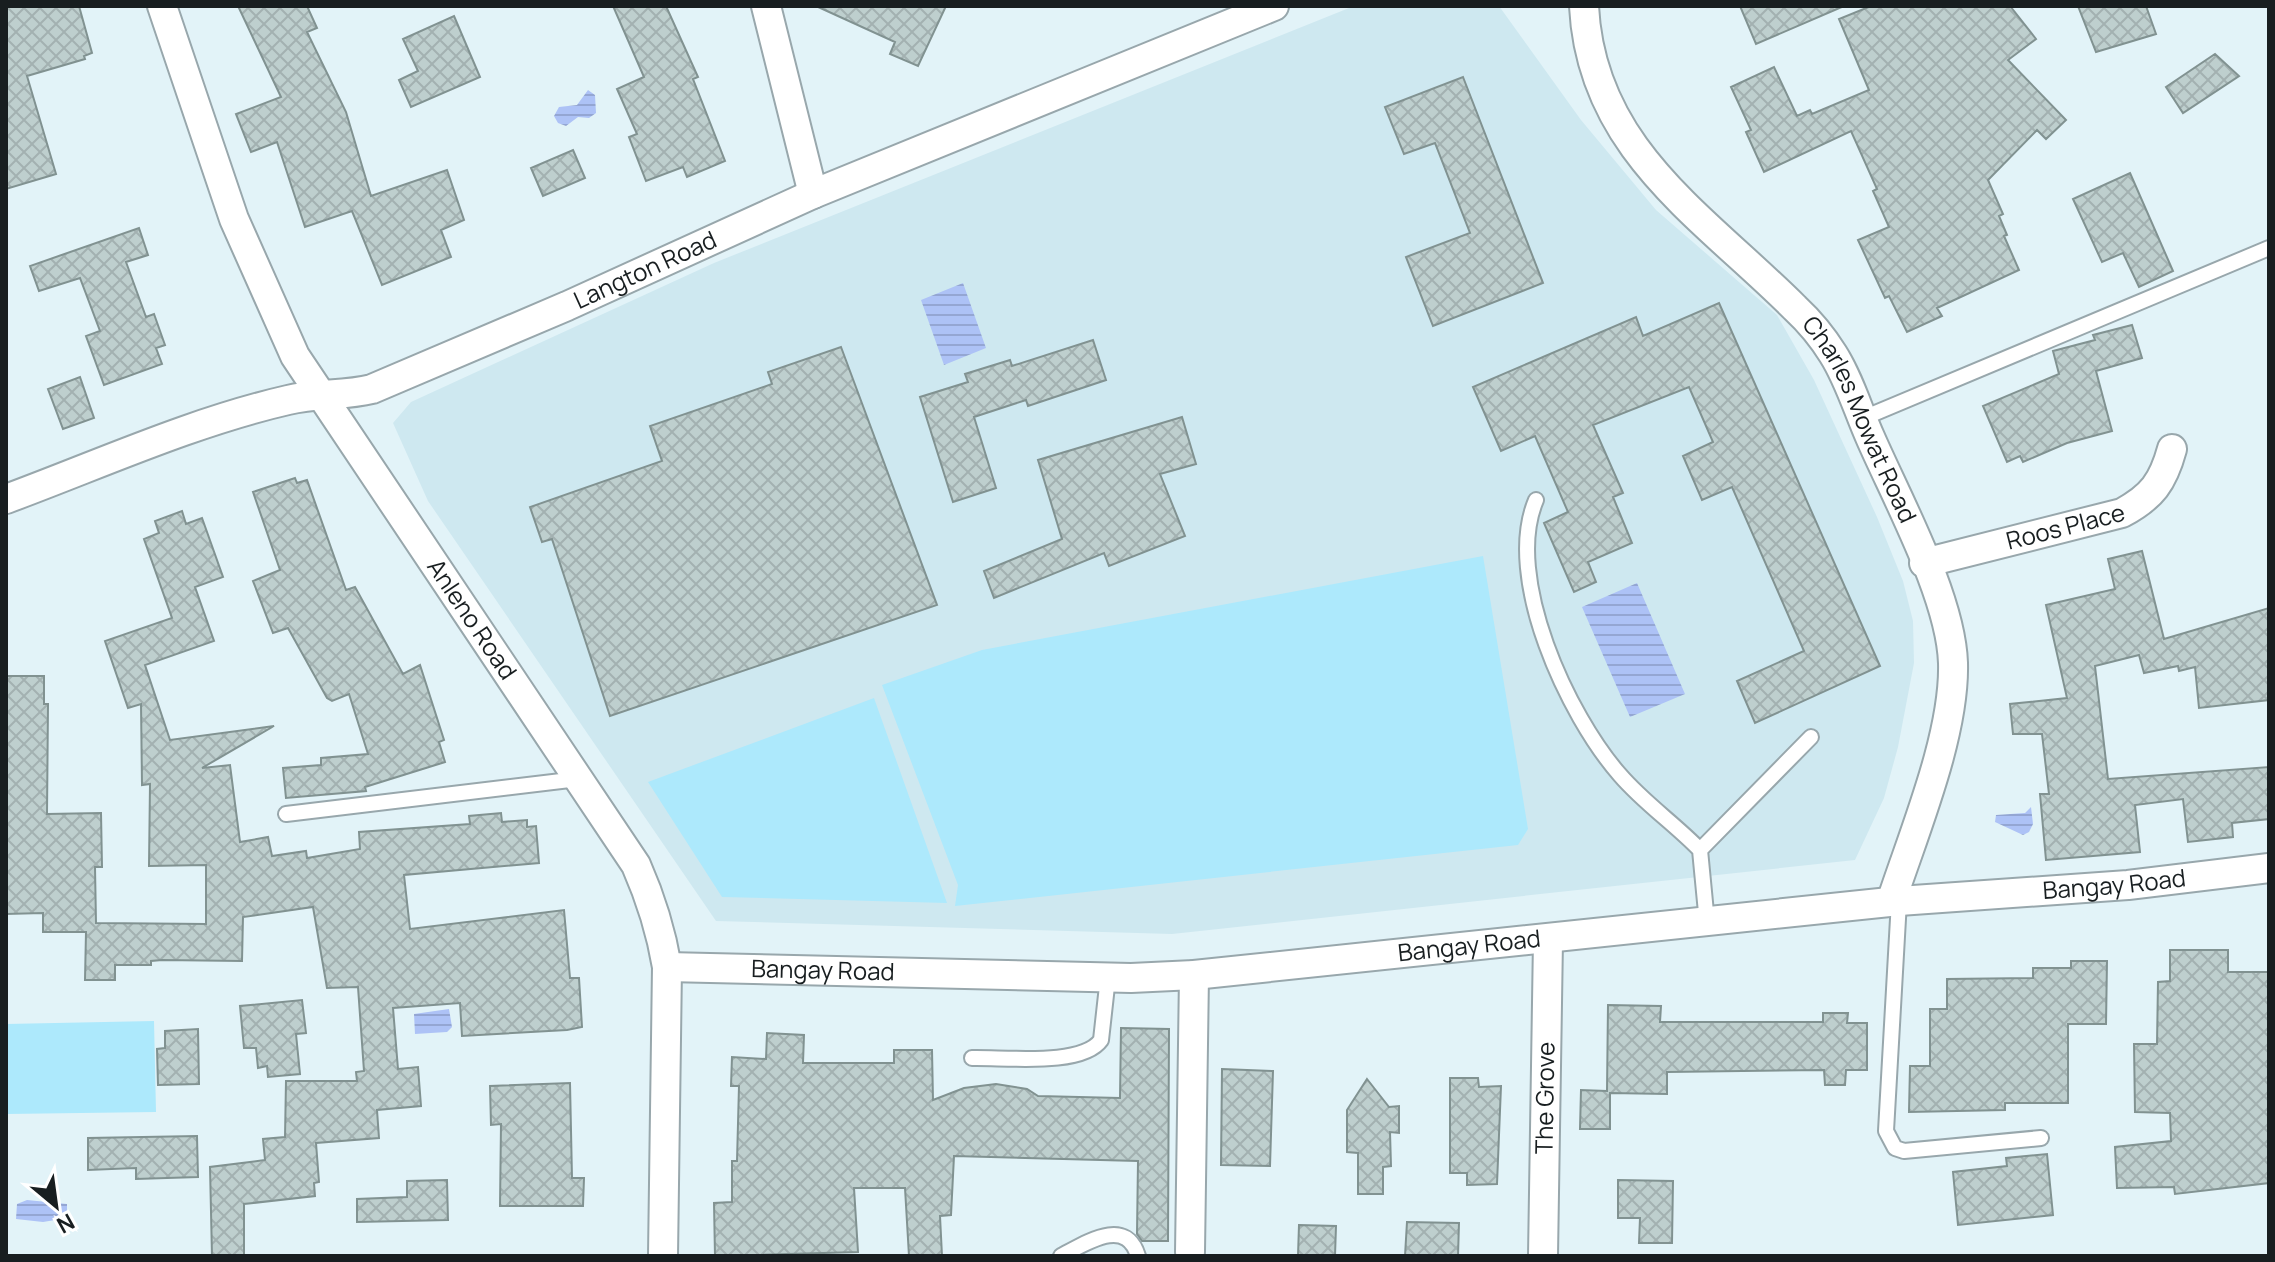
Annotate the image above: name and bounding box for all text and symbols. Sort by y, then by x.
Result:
street label: Langton Road [568,222,721,316]
street label: Charles Mowat Road [1796,308,1925,528]
street label: Roos Place [2002,495,2128,557]
street label: Anleno Road [420,552,525,686]
street label: Bangay Road [2042,860,2188,906]
street label: Bangay Road [1396,921,1542,969]
street label: Bangay Road [751,951,895,987]
street label: The Grove [1527,1042,1561,1154]
north arrow [16,1166,96,1246]
text: N [52,1207,80,1240]

